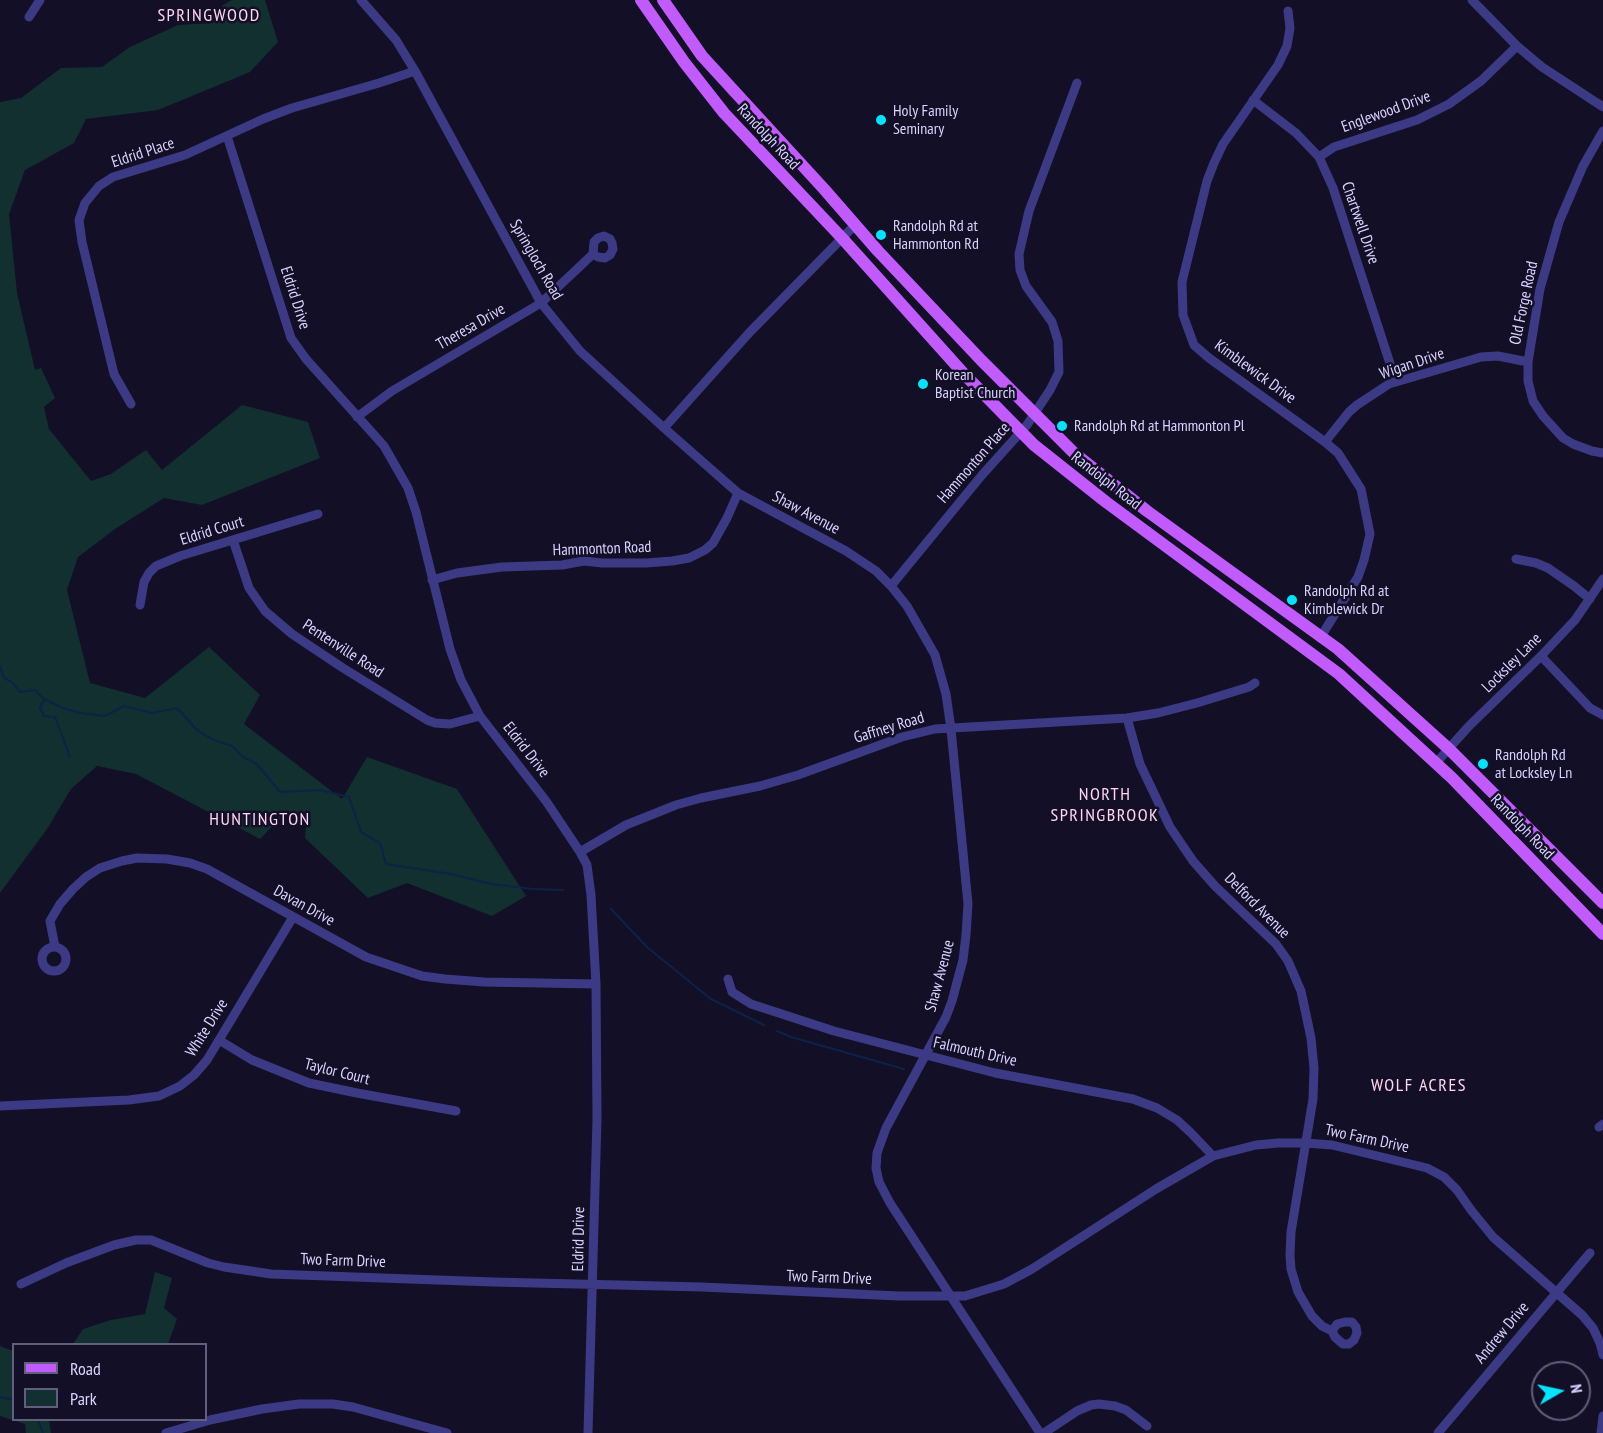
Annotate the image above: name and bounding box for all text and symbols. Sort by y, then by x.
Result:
district label: SPRINGWOOD [157,5,261,27]
street label: Englewood Drive [1339,87,1433,137]
street label: Randolph Road [733,100,803,174]
place label: Holy Family Seminary [893,101,958,139]
marker: Holy Family Seminary [874,113,888,127]
street label: Eldrid Place [109,134,177,172]
street label: Chartwell Drive [1337,179,1383,267]
street label: Springloch Road [505,216,567,304]
place label: Randolph Rd at Hammonton Rd [893,216,979,254]
marker: Randolph Rd at Hammonton Rd [874,228,888,242]
street label: Old Forge Road [1506,259,1542,347]
street label: Eldrid Drive [276,264,314,332]
street label: Theresa Drive [433,300,509,354]
street label: Kimblewick Drive [1210,336,1300,408]
street label: Wigan Drive [1377,344,1447,384]
place label: Korean Baptist Church [935,365,1015,403]
marker: Korean Baptist Church [916,377,930,391]
place label: Randolph Rd at Hammonton Pl [1074,416,1245,436]
street label: Hammonton Place [934,419,1014,507]
marker: Randolph Rd at Hammonton Pl [1055,419,1069,433]
street label: Randolph Road [1067,448,1145,514]
street label: Shaw Avenue [769,487,843,539]
street label: Eldrid Court [178,512,246,550]
street label: Hammonton Road [552,538,652,560]
place label: Randolph Rd at Kimblewick Dr [1304,581,1389,619]
marker: Randolph Rd at Kimblewick Dr [1285,593,1299,607]
street label: Pentenville Road [299,616,387,682]
street label: Locksley Lane [1478,629,1546,697]
street label: Gaffney Road [851,708,927,748]
street label: Eldrid Drive [498,719,554,781]
place label: Randolph Rd at Locksley Ln [1495,745,1572,783]
marker: Randolph Rd at Locksley Ln [1476,757,1490,771]
district label: NORTH SPRINGBROOK [1051,784,1159,826]
street label: Randolph Road [1486,790,1558,864]
district label: HUNTINGTON [209,809,311,831]
street label: Delford Avenue [1220,869,1294,943]
street label: Davan Drive [270,881,338,931]
street label: Shaw Avenue [921,938,959,1014]
street label: White Drive [182,996,232,1060]
street label: Falmouth Drive [931,1033,1019,1071]
street label: Taylor Court [302,1055,372,1089]
district label: WOLF ACRES [1371,1075,1467,1097]
street label: Two Farm Drive [1323,1121,1411,1157]
street label: Eldrid Drive [569,1206,589,1272]
street label: Two Farm Drive [300,1250,386,1272]
street label: Two Farm Drive [786,1267,872,1289]
street label: Andrew Drive [1471,1298,1533,1368]
legend [12,1343,207,1421]
text: Road [70,1357,101,1380]
north arrow [1531,1361,1591,1421]
text: N [1566,1383,1587,1394]
text: Park [70,1387,97,1410]

